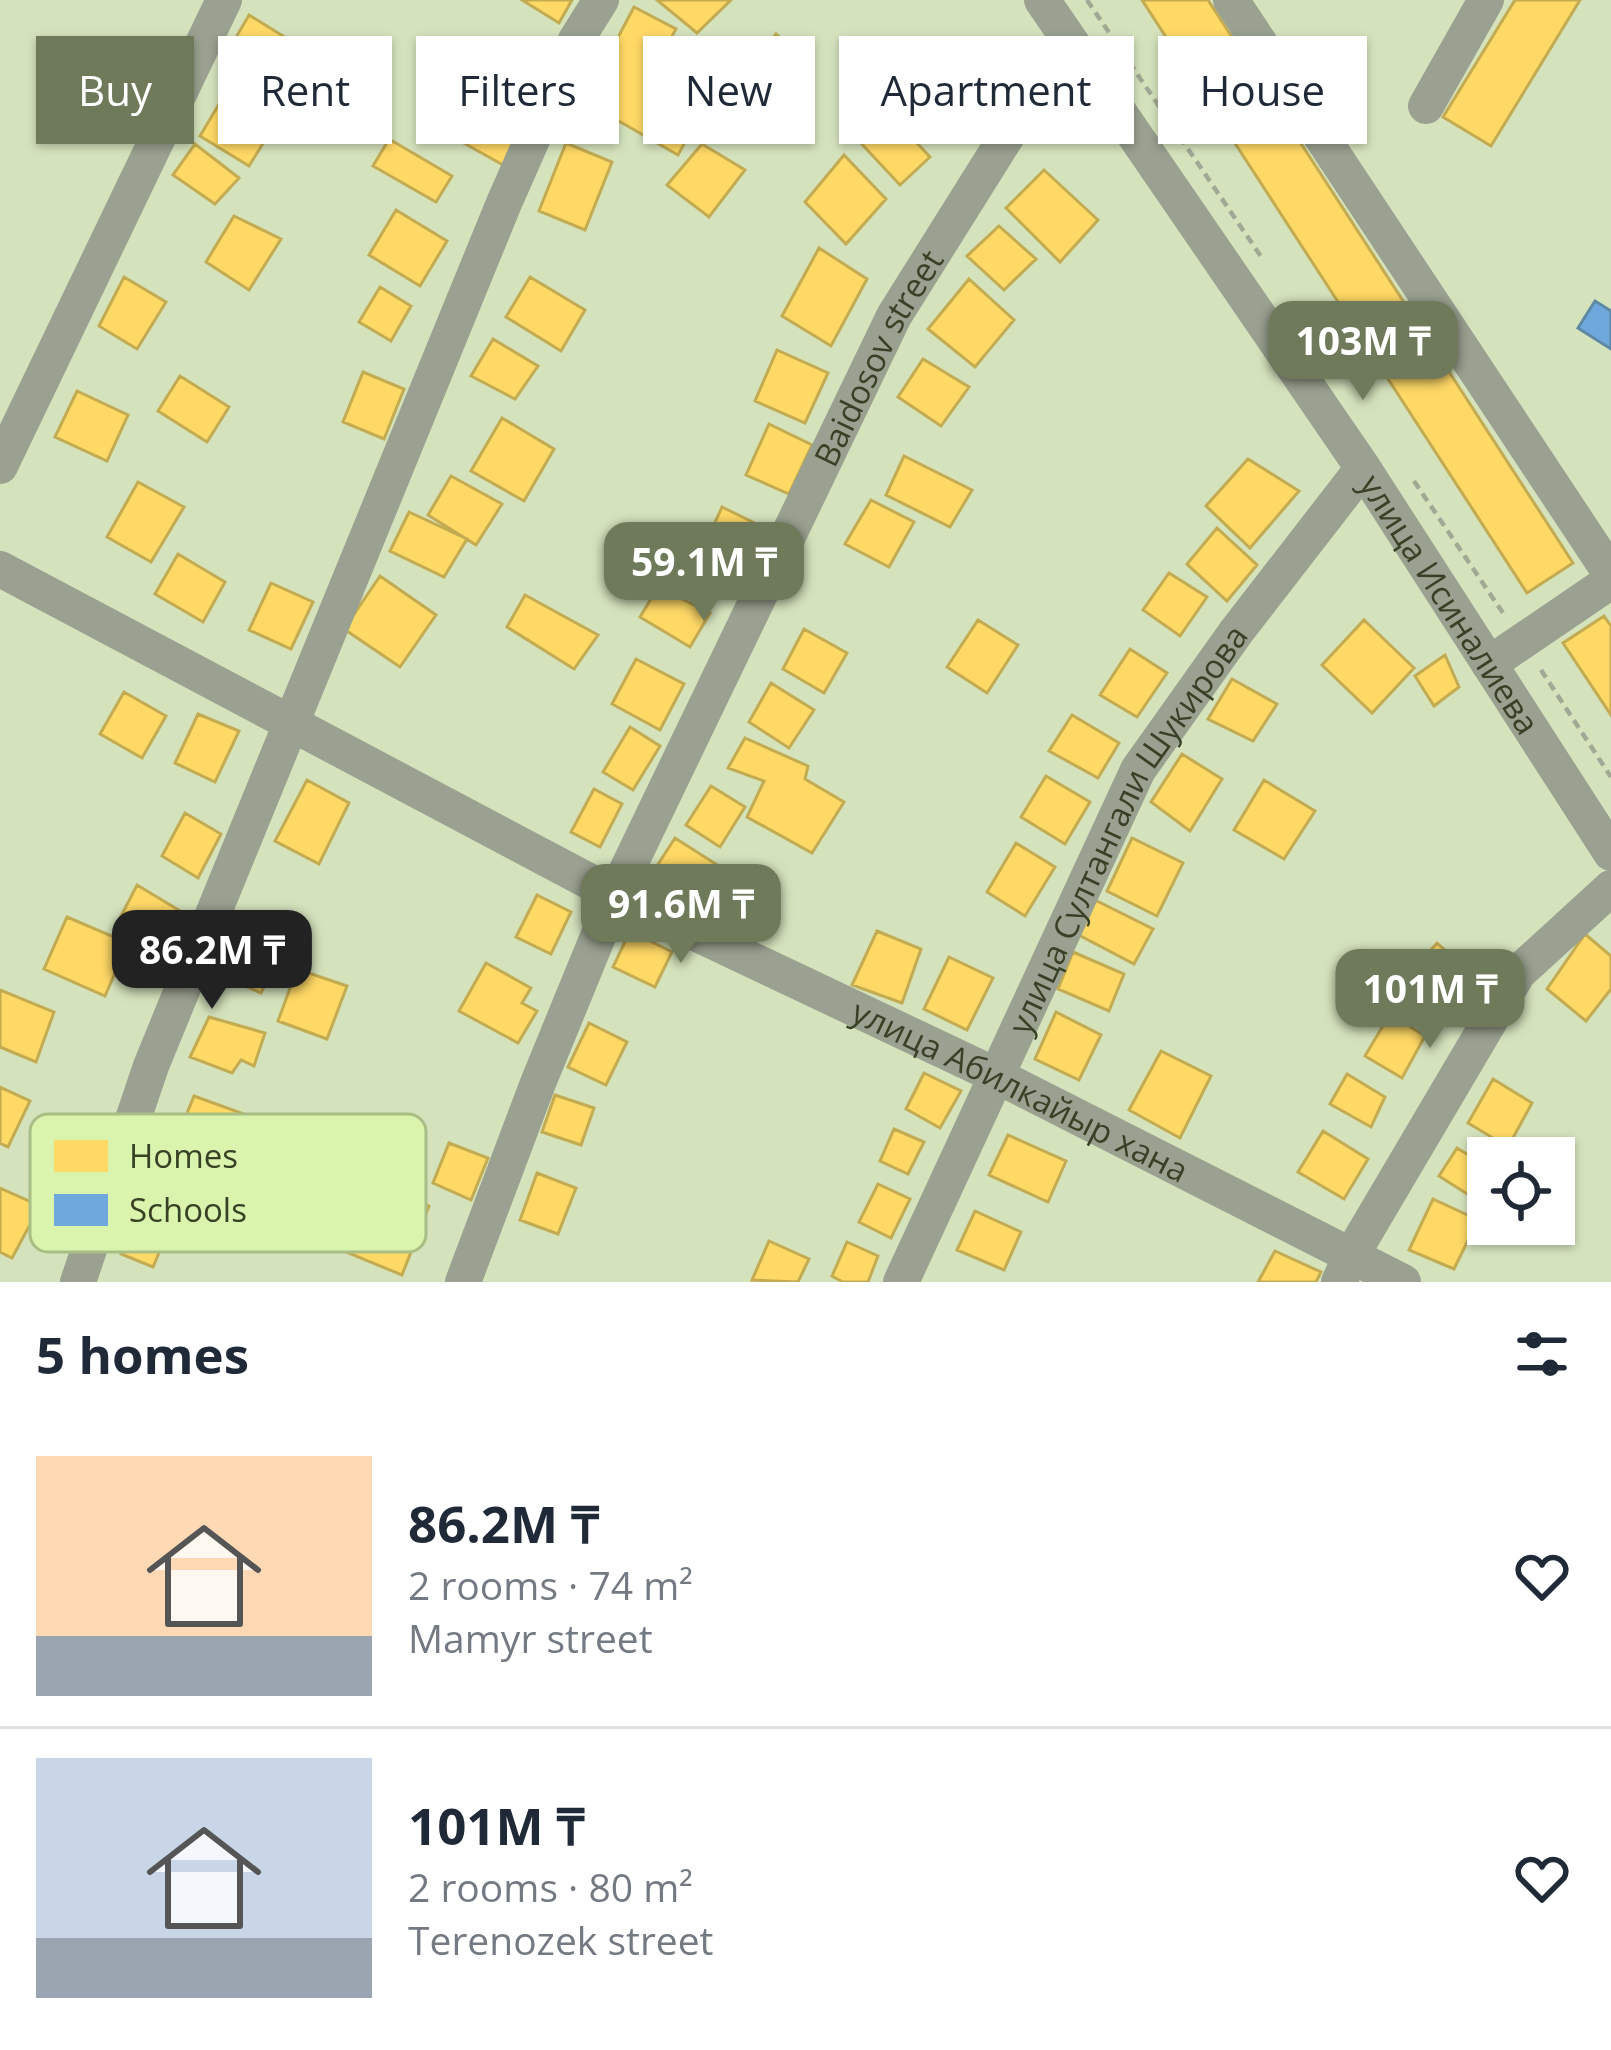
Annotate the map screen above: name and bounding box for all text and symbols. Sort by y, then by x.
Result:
chip: Buy [36,36,194,144]
chip: Rent [218,36,392,144]
chip: Filters [416,36,619,144]
chip: New [643,36,815,144]
chip: Apartment [839,36,1134,144]
chip: House [1158,36,1367,144]
street label: Baidosov street [803,241,953,473]
pin: 103M ₸ [1265,301,1461,403]
text: 103M ₸ [1295,313,1431,366]
street label: улица Исиналиева [1350,465,1551,742]
pin: 59.1M ₸ [593,522,815,624]
text: 59.1M ₸ [631,534,777,587]
street label: улица Султангали Шукирова [997,615,1257,1041]
pin: 91.6M ₸ [570,864,792,966]
text: 91.6M ₸ [608,876,754,929]
pin: 86.2M ₸ [101,910,323,1012]
text: 86.2M ₸ [139,922,285,975]
pin: 101M ₸ [1332,949,1528,1051]
text: 101M ₸ [1362,961,1498,1014]
street label: улица Абилкайыр хана [845,988,1196,1192]
legend [30,1114,426,1252]
text: Homes [129,1133,238,1178]
map controls [1467,1137,1575,1245]
button: locate [1467,1137,1575,1245]
text: Schools [129,1187,247,1232]
text: 5 homes [36,1319,249,1389]
icon: filters [1509,1321,1575,1387]
text: 86.2M ₸ [408,1488,599,1558]
icon: home [132,1504,276,1648]
icon: heart [1509,1543,1575,1609]
text: 2 rooms · 74 m² [408,1558,693,1611]
text: Mamyr street [408,1611,653,1664]
text: 101M ₸ [408,1790,585,1860]
icon: home [132,1806,276,1950]
icon: heart [1509,1845,1575,1911]
text: 2 rooms · 80 m² [408,1860,693,1913]
text: Terenozek street [408,1913,714,1966]

